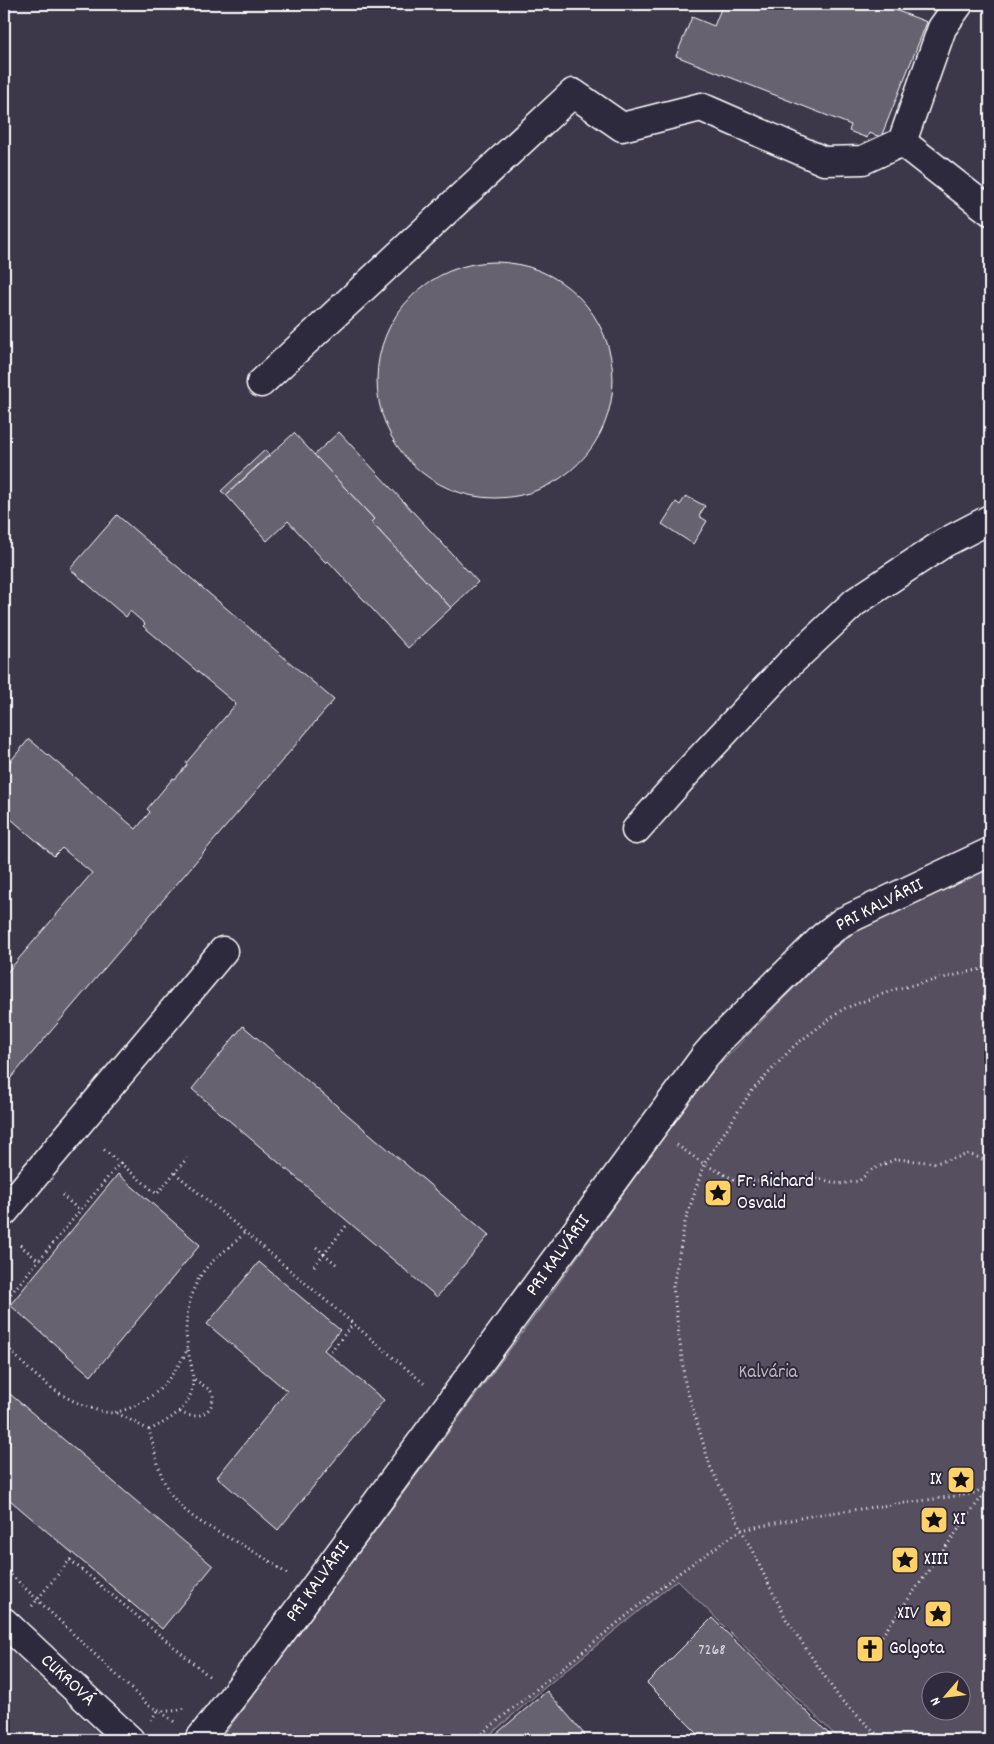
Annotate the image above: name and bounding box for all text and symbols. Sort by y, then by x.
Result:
street label: PRI KALVÁRII [832,872,929,940]
place label: Fr. Richard Osvald [737,1169,814,1218]
place icon: Fr. Richard Osvald [703,1178,733,1208]
street label: PRI KALVÁRII [520,1210,598,1302]
park label: Kalvária [738,1360,799,1387]
place icon: IX [946,1465,976,1495]
place label: IX [929,1467,942,1494]
place icon: XI [919,1505,949,1535]
place label: XI [953,1507,966,1534]
street label: PRI KALVÁRII [280,1536,358,1628]
place icon: XIII [890,1545,920,1575]
place label: XIII [924,1547,948,1574]
place icon: XIV [923,1599,953,1629]
place label: XIV [897,1601,919,1628]
church icon: Golgota [855,1634,885,1664]
place label: Golgota [889,1636,945,1663]
house number: 7268 [698,1639,726,1662]
street label: CUKROVÁ [33,1648,101,1714]
north arrow [922,1672,972,1722]
text: N [926,1693,947,1709]

